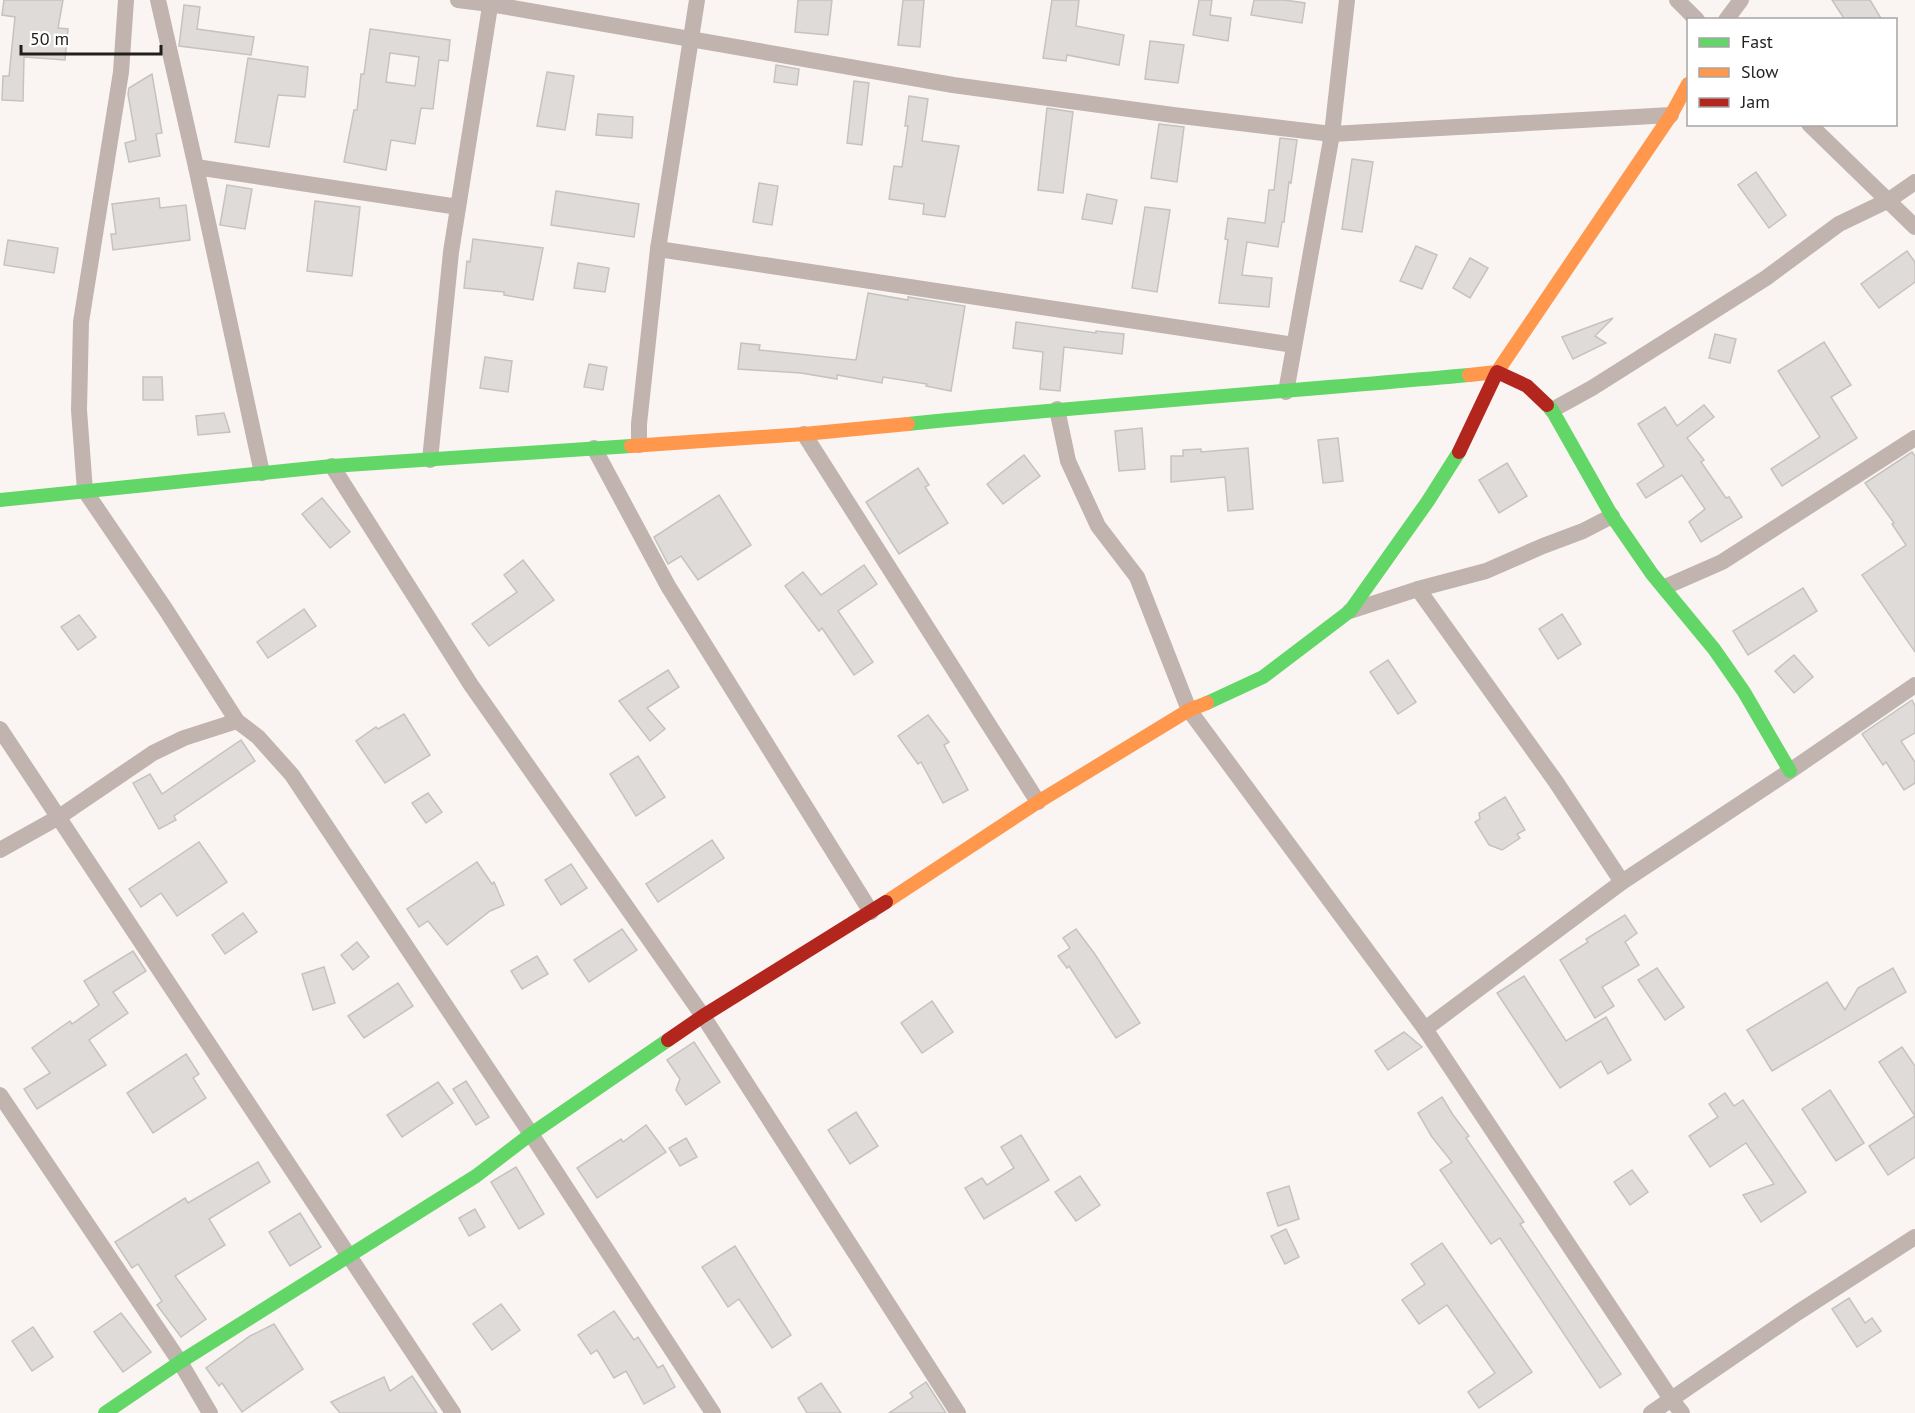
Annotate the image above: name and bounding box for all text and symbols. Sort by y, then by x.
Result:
scale bar [21,18,160,56]
legend [1687,18,1897,126]
text: 50 m [30,27,69,50]
text: Fast [1741,30,1773,53]
text: Slow [1741,60,1779,83]
text: Jam [1740,90,1770,113]

